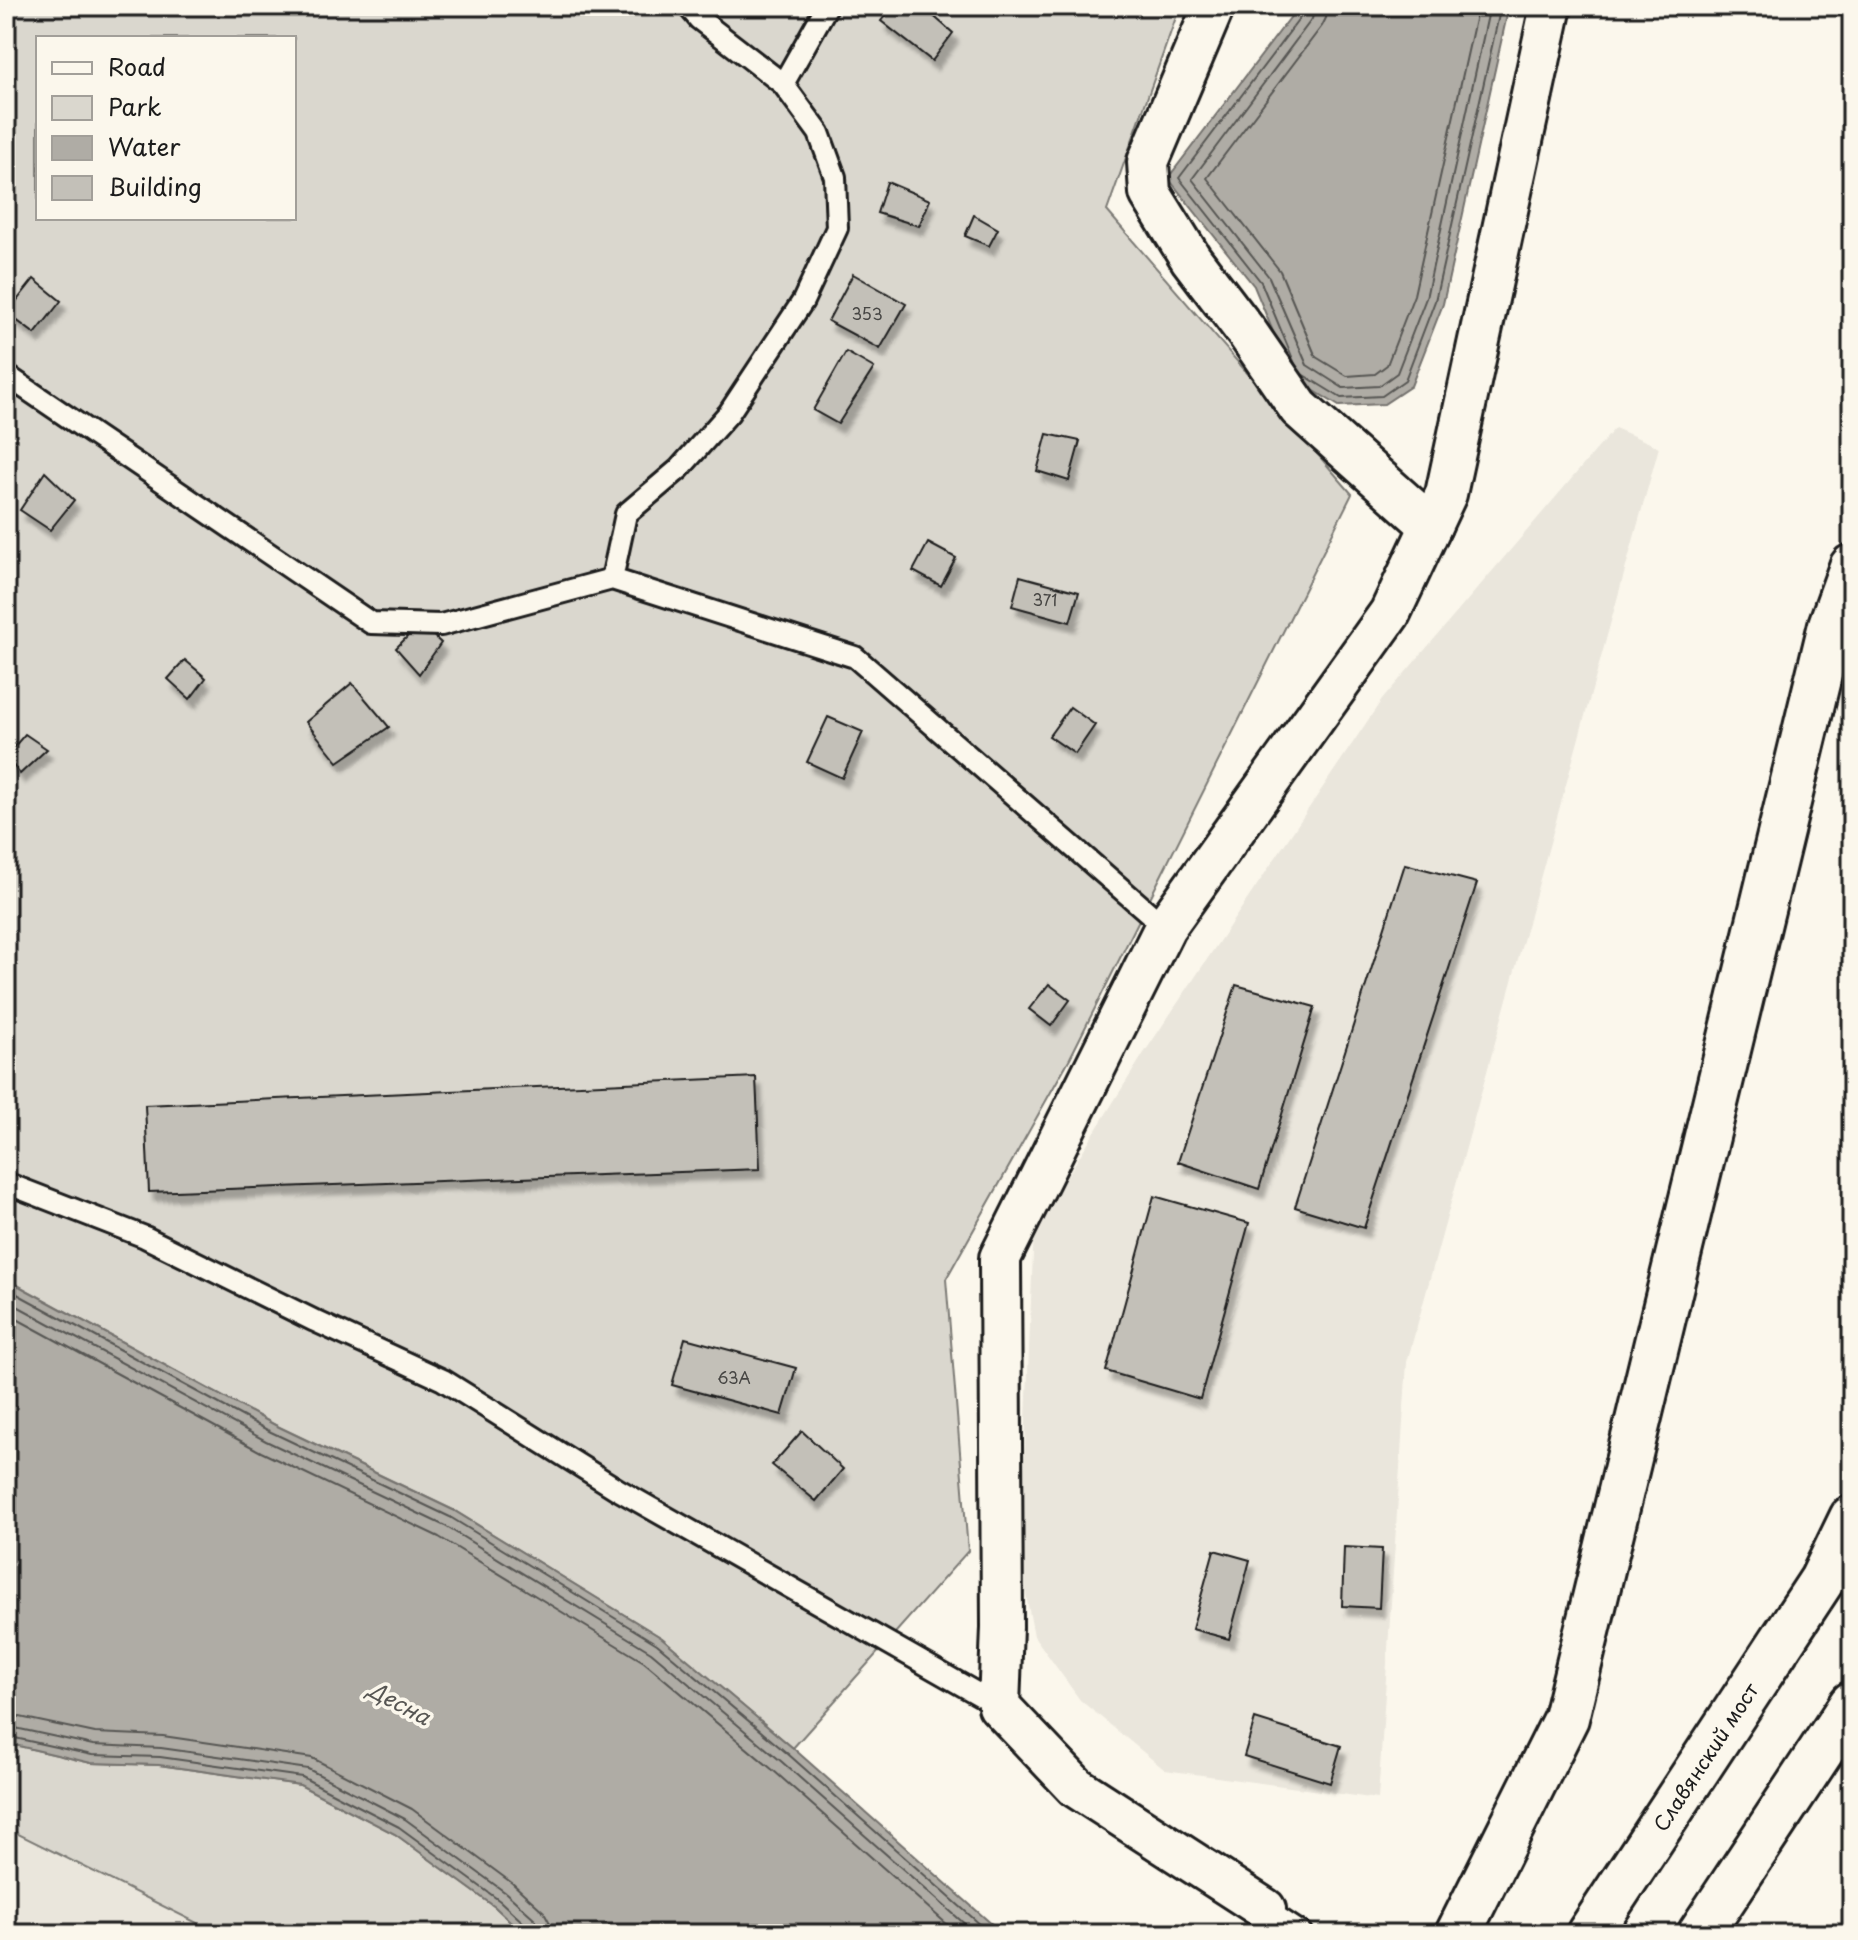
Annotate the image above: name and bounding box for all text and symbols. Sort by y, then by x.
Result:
legend [36,36,296,220]
text: Road [108,48,166,84]
text: Park [108,88,162,124]
text: Water [108,128,181,164]
text: Building [108,168,202,204]
house number: 353 [851,301,883,325]
house number: 371 [1033,587,1057,611]
house number: 63А [717,1365,751,1389]
water label: Десна [361,1671,438,1733]
street label: Славянский мост [1646,1676,1766,1837]

